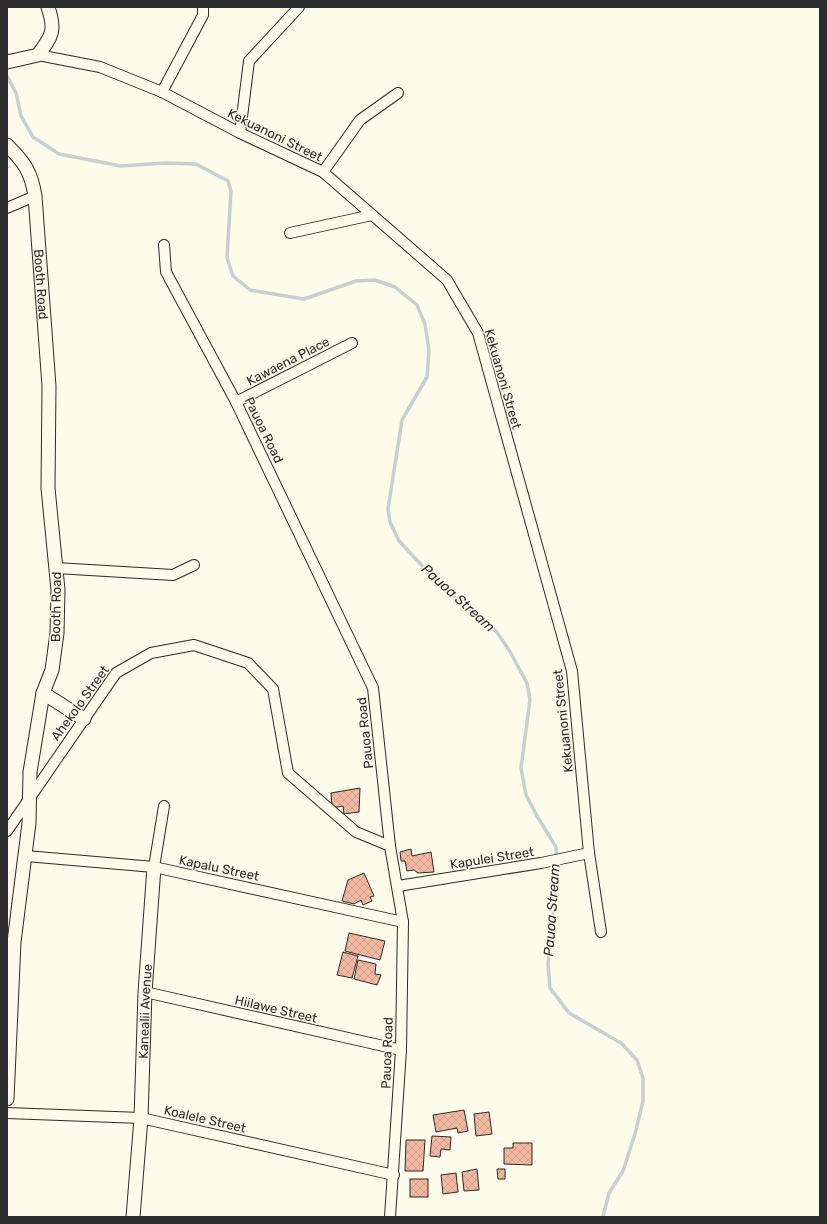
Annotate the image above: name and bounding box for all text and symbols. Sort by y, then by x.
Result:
street label: Kekuanoni Street [225,106,325,164]
street label: Booth Road [31,248,52,320]
street label: Kekuanoni Street [482,327,524,431]
street label: Kawaena Place [244,334,332,388]
street label: Pauoa Road [242,394,286,466]
water label: Pauoa Stream [418,561,498,635]
street label: Booth Road [48,572,64,642]
street label: Ahekolo Street [48,663,112,743]
street label: Kekuanoni Street [550,669,576,773]
street label: Pauoa Road [354,696,376,770]
street label: Kapulei Street [449,844,535,872]
street label: Kapalu Street [178,852,260,884]
water label: Pauoa Stream [540,863,564,957]
street label: Kanealii Avenue [135,963,155,1059]
street label: Hiilawe Street [233,992,319,1026]
street label: Pauoa Road [378,1017,396,1089]
street label: Koalele Street [163,1102,247,1136]

